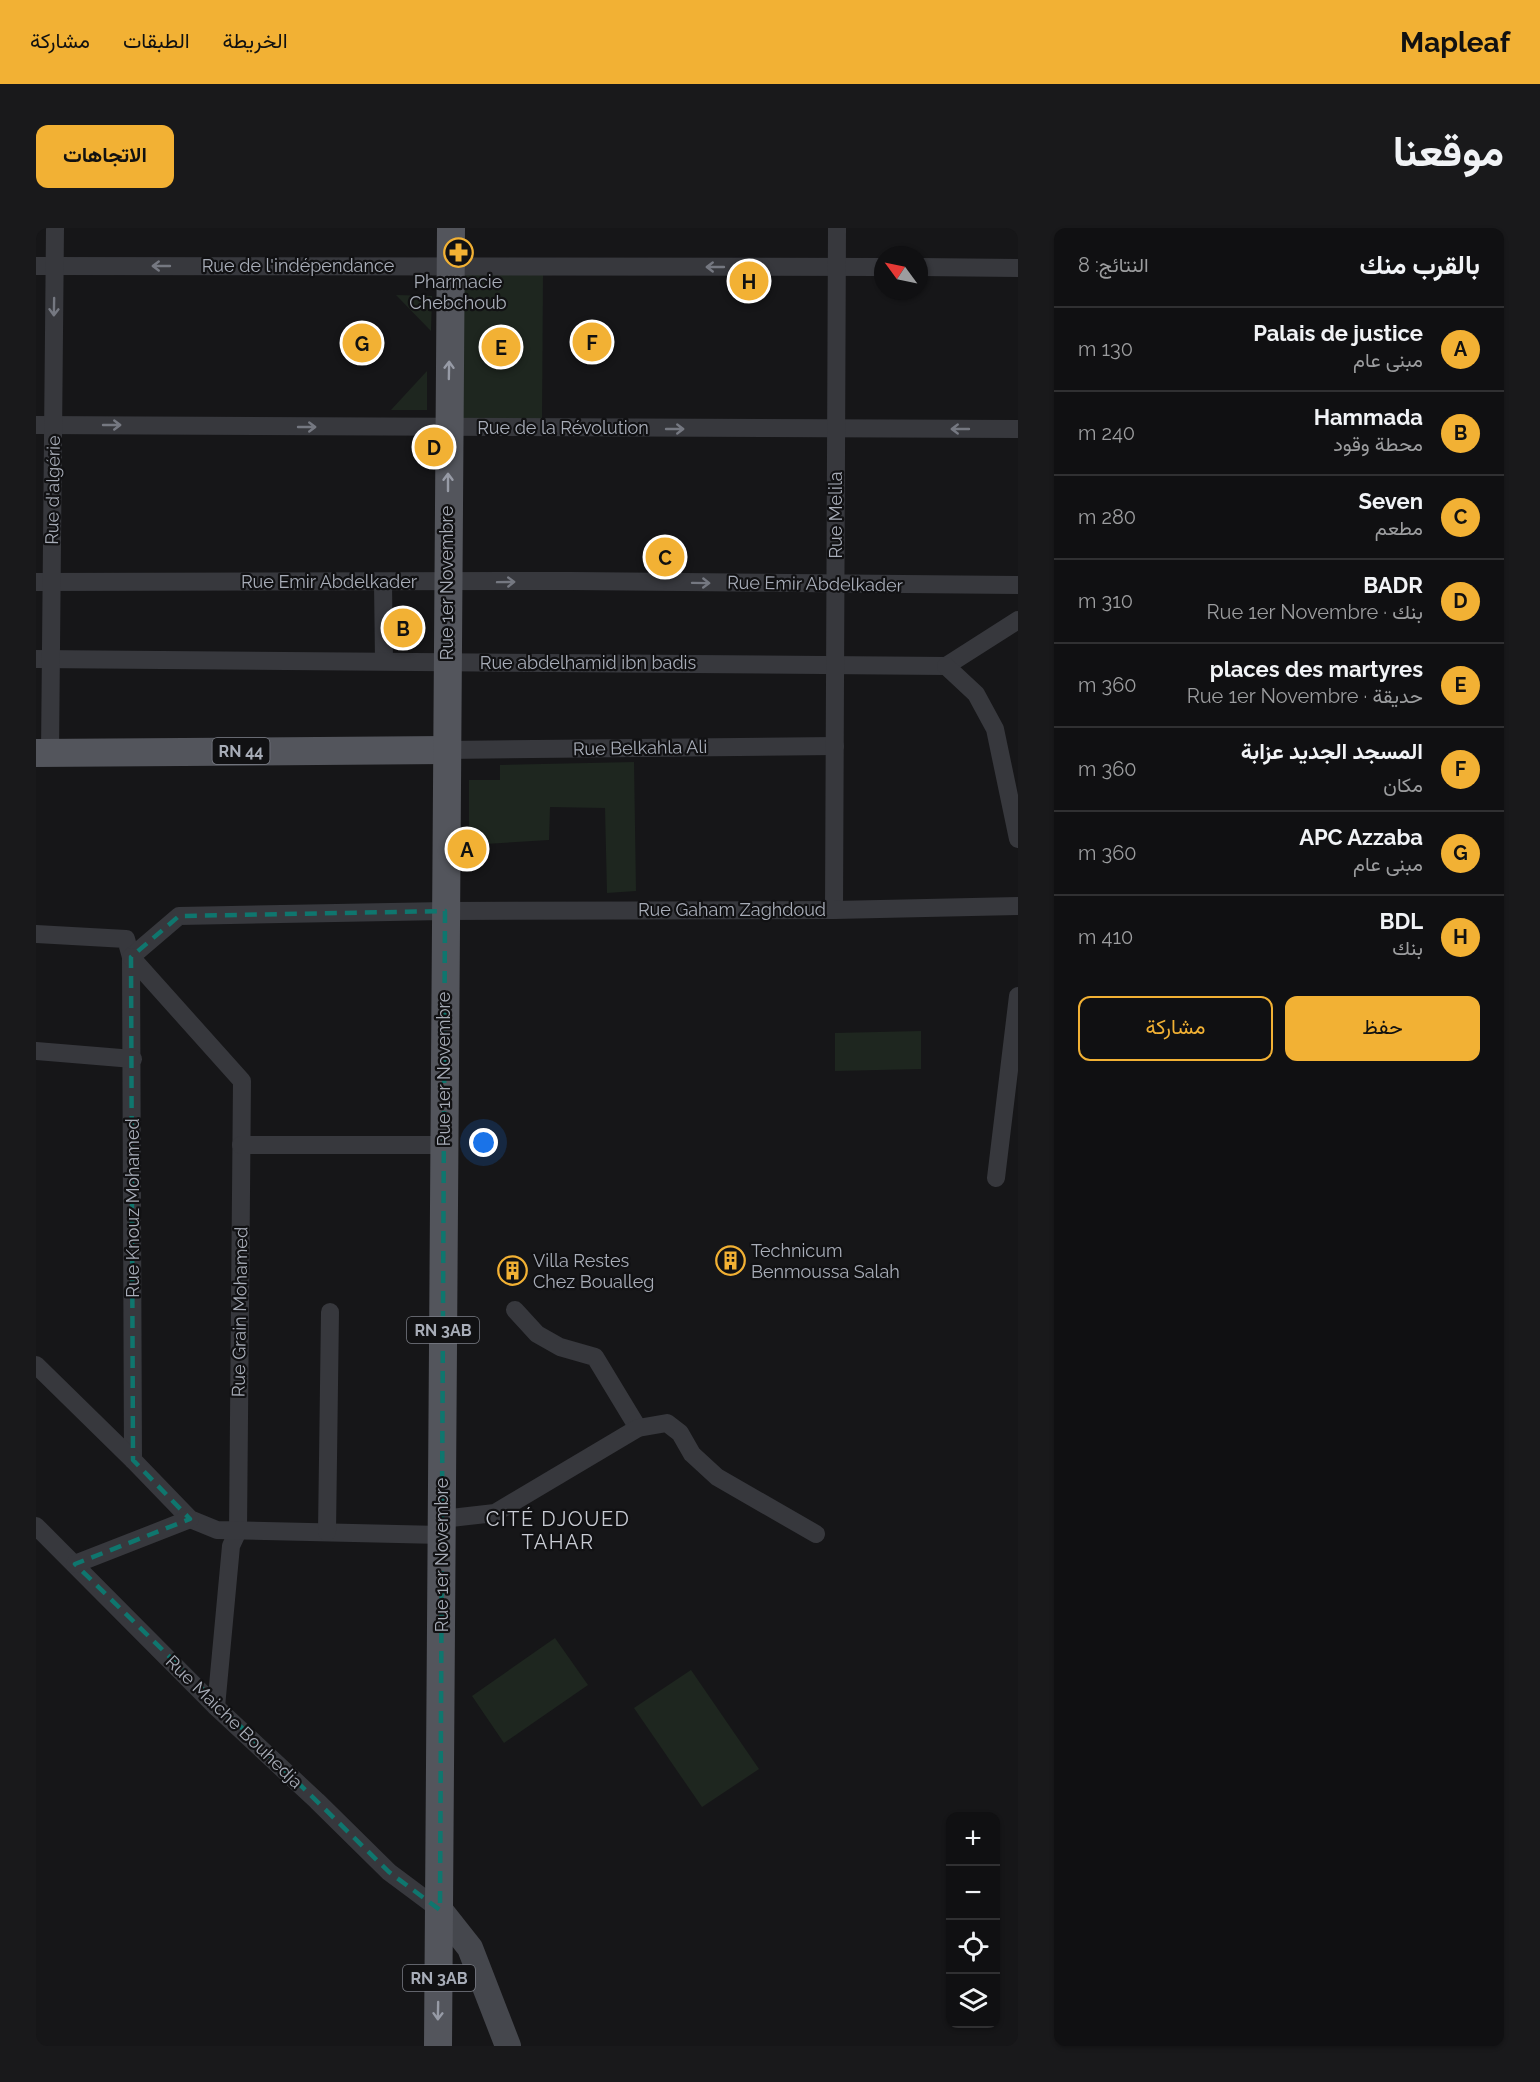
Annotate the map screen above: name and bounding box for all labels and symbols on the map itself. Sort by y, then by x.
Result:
pharmacy icon: Pharmacie Chebchoub [442,237,474,269]
north arrow [874,246,928,300]
street label: Rue de l'indépendance [202,255,395,276]
pin: H [730,259,768,304]
one-way arrow [152,260,172,272]
one-way arrow [705,261,725,273]
place label: Pharmacie Chebchoub [409,271,507,313]
one-way arrow [49,297,60,317]
pin: G [342,320,382,366]
pin: F [572,320,612,364]
pin: E [482,324,520,370]
one-way arrow [443,360,455,380]
street label: Rue de la Révolution [477,417,649,438]
one-way arrow [101,420,121,431]
one-way arrow [296,421,316,433]
one-way arrow [664,423,684,435]
one-way arrow [950,423,970,435]
pin: D [414,424,454,470]
street label: Rue d'algérie [41,435,64,545]
street label: Rue Melila [825,471,846,559]
one-way arrow [442,472,454,492]
street label: Rue 1er Novembre [436,505,457,660]
pin: C [646,534,684,580]
street label: Rue Emir Abdelkader [241,571,418,592]
street label: Rue Emir Abdelkader [727,571,904,596]
one-way arrow [495,576,515,588]
one-way arrow [690,577,710,588]
pin: B [384,606,422,650]
street label: Rue abdelhamid ibn badis [480,652,697,673]
street label: Rue Belkahla Ali [573,736,707,759]
road number: RN 44 [212,738,270,764]
pin: A [448,826,486,872]
street label: Rue Gaham Zaghdoud [638,899,826,920]
street label: Rue 1er Novembre [433,991,454,1146]
street label: Rue Knouz Mohamed [122,1118,143,1298]
your location [469,1128,498,1157]
street label: Rue Grain Mohamed [228,1227,251,1397]
place label: Technicum Benmoussa Salah [751,1240,900,1282]
building icon: Technicum Benmoussa Salah [714,1245,746,1277]
place label: Villa Restes Chez Boualleg [533,1250,654,1292]
building icon: Villa Restes Chez Boualleg [496,1255,528,1287]
road number: RN 3AB [407,1317,479,1343]
street label: Rue 1er Novembre [431,1477,452,1632]
district label: CITÉ DJOUED TAHAR [486,1507,630,1554]
street label: Rue Maiche Bouhedja [162,1651,307,1792]
road number: RN 3AB [403,1965,475,1991]
one-way arrow [432,2000,444,2020]

